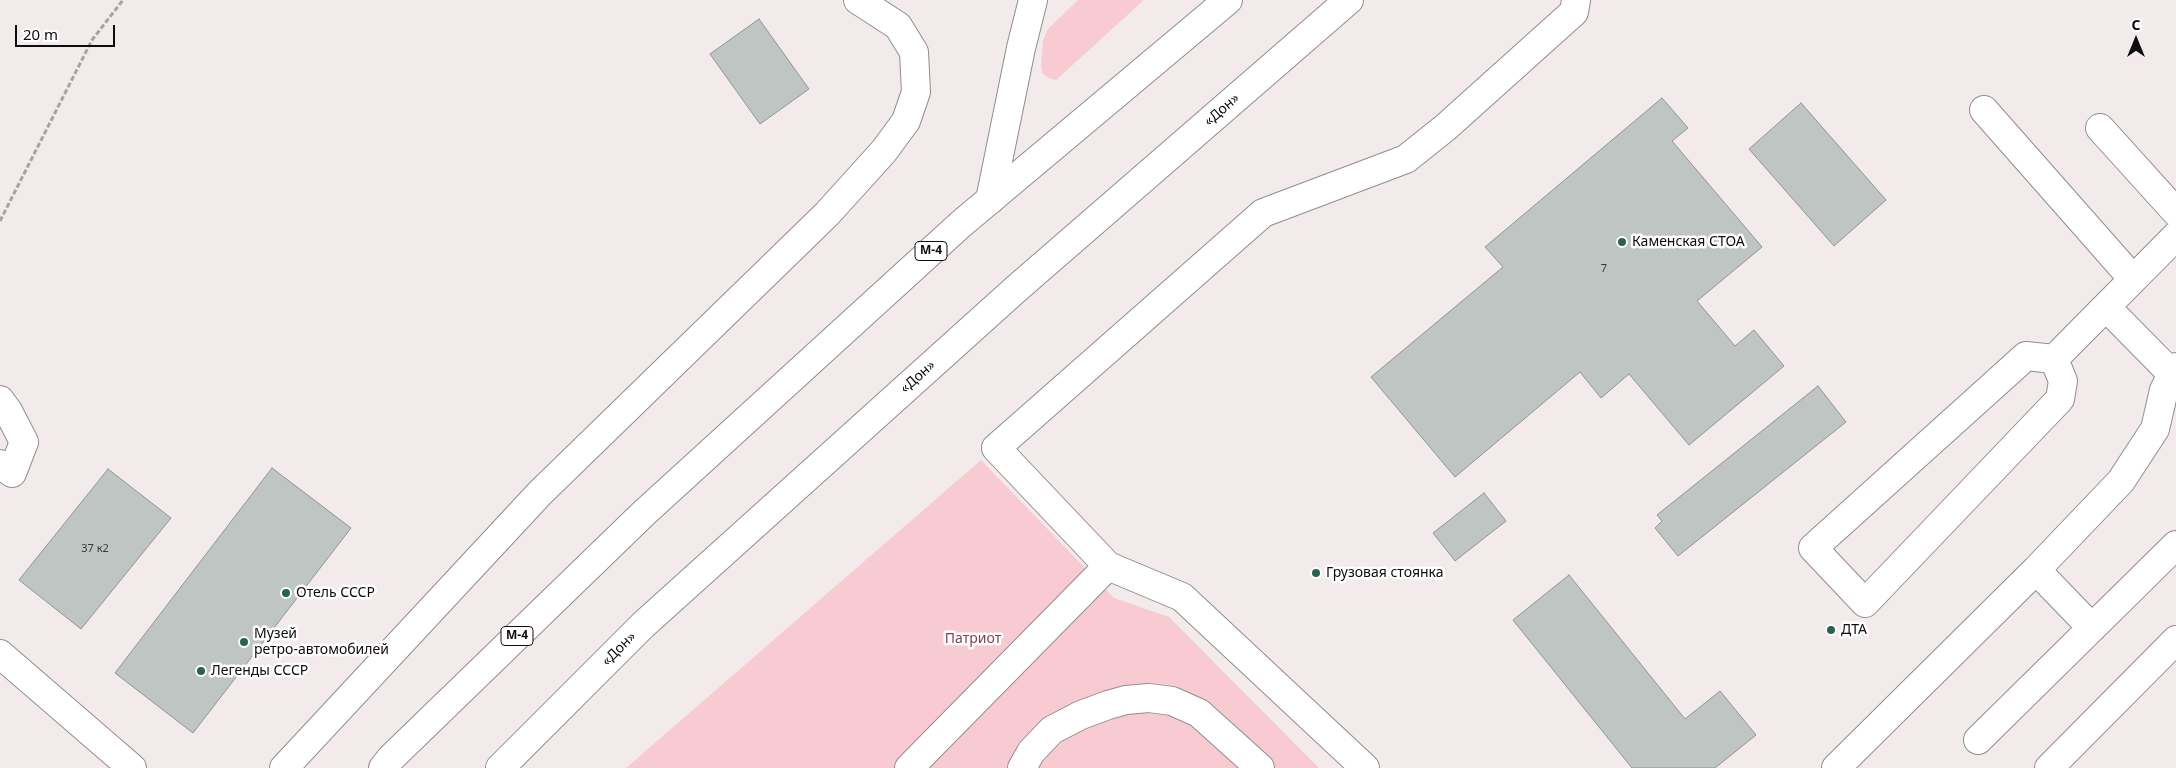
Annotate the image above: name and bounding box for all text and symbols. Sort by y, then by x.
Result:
scale bar [18,15,118,47]
north arrow [2111,15,2161,65]
text: С [2131,15,2141,34]
text: 20 m [23,24,58,44]
street label: «Дон» [1201,90,1243,130]
place label: Каменская СТОА [1632,234,1745,250]
marker: Каменская СТОА [1616,236,1628,248]
road number: М-4 [915,242,947,260]
house number: 7 [1601,262,1607,276]
street label: «Дон» [897,357,939,397]
house number: 37 к2 [81,542,109,556]
place label: Грузовая стоянка [1326,565,1444,581]
marker: Грузовая стоянка [1310,567,1322,579]
place label: Отель СССР [296,585,375,601]
marker: Отель СССР [280,587,292,599]
place label: ДТА [1841,622,1867,638]
marker: ДТА [1825,624,1837,636]
place label: Музей ретро-автомобилей [254,626,389,658]
road number: М-4 [501,626,533,646]
street label: «Дон» [598,628,640,670]
park label: Патриот [945,631,1001,647]
marker: Музей ретро-автомобилей [238,636,250,648]
place label: Легенды СССР [211,663,308,679]
marker: Легенды СССР [195,665,207,677]

